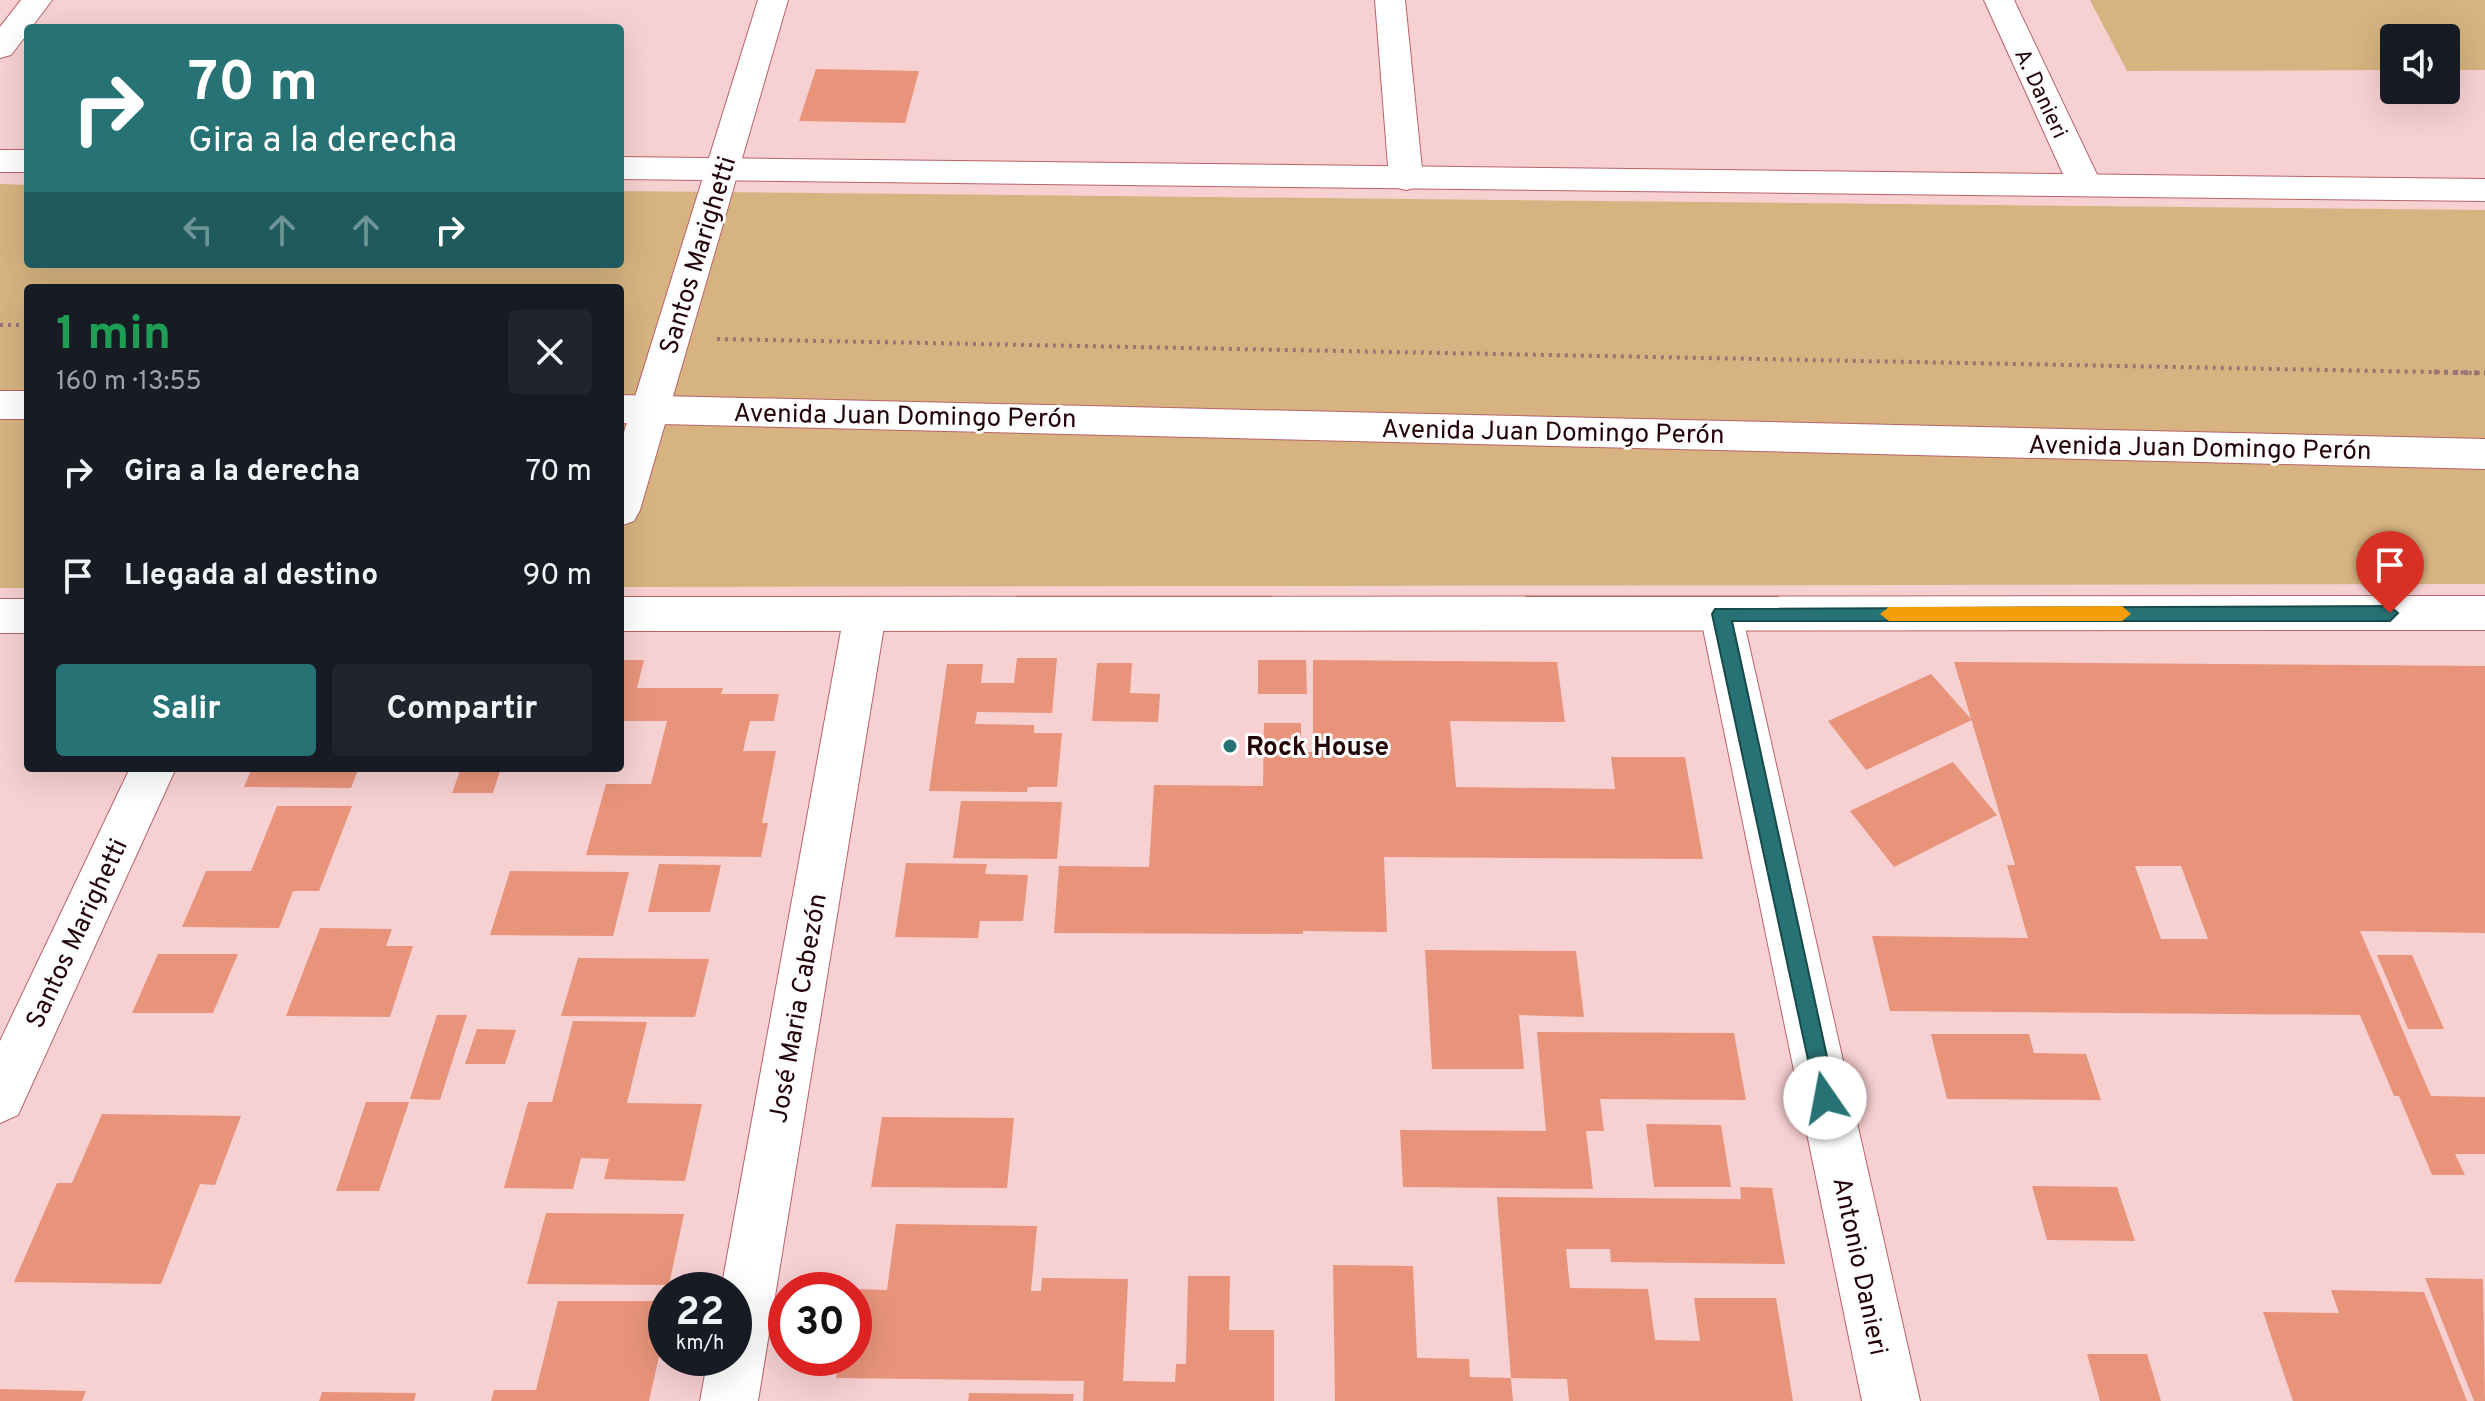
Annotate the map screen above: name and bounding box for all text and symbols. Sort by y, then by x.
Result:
map controls [2380,24,2460,104]
button: sound [2380,24,2460,104]
street label: A. Danieri [2007,45,2072,143]
text: 70 m [188,50,318,120]
icon: right [56,56,160,160]
text: Gira a la derecha [188,119,457,165]
street label: Santos Marighetti [654,153,745,359]
icon: left [176,208,220,252]
icon: ahead [260,208,304,252]
icon: ahead [344,208,388,252]
icon: right [428,208,472,252]
text: 1 min [56,306,171,366]
button: close [508,310,592,394]
text: 160 m · 13:55 [56,366,202,399]
street label: Avenida Juan Domingo Perón [733,398,1077,437]
street label: Avenida Juan Domingo Perón [1381,414,1725,453]
street label: Avenida Juan Domingo Perón [2028,430,2372,469]
icon: right [56,450,100,494]
text: Gira a la derecha [124,454,360,491]
text: 70 m [526,454,592,491]
pin [2356,531,2424,613]
icon: arrive [2368,543,2412,587]
icon: arrive [56,554,100,598]
text: Llegada al destino [124,558,378,595]
text: 90 m [523,558,592,595]
button: Salir [56,664,316,756]
button: Compartir [332,664,592,756]
place label: Rock House [1246,732,1389,765]
marker: Rock House [1221,737,1239,755]
street label: Santos Marighetti [20,834,137,1034]
street label: José Maria Cabezón [763,891,836,1126]
position arrow [1783,1056,1867,1140]
street label: Antonio Danieri [1824,1175,1894,1359]
speed limit sign: 30 [768,1272,872,1376]
text: 22 [676,1289,724,1339]
text: km/h [676,1331,724,1357]

